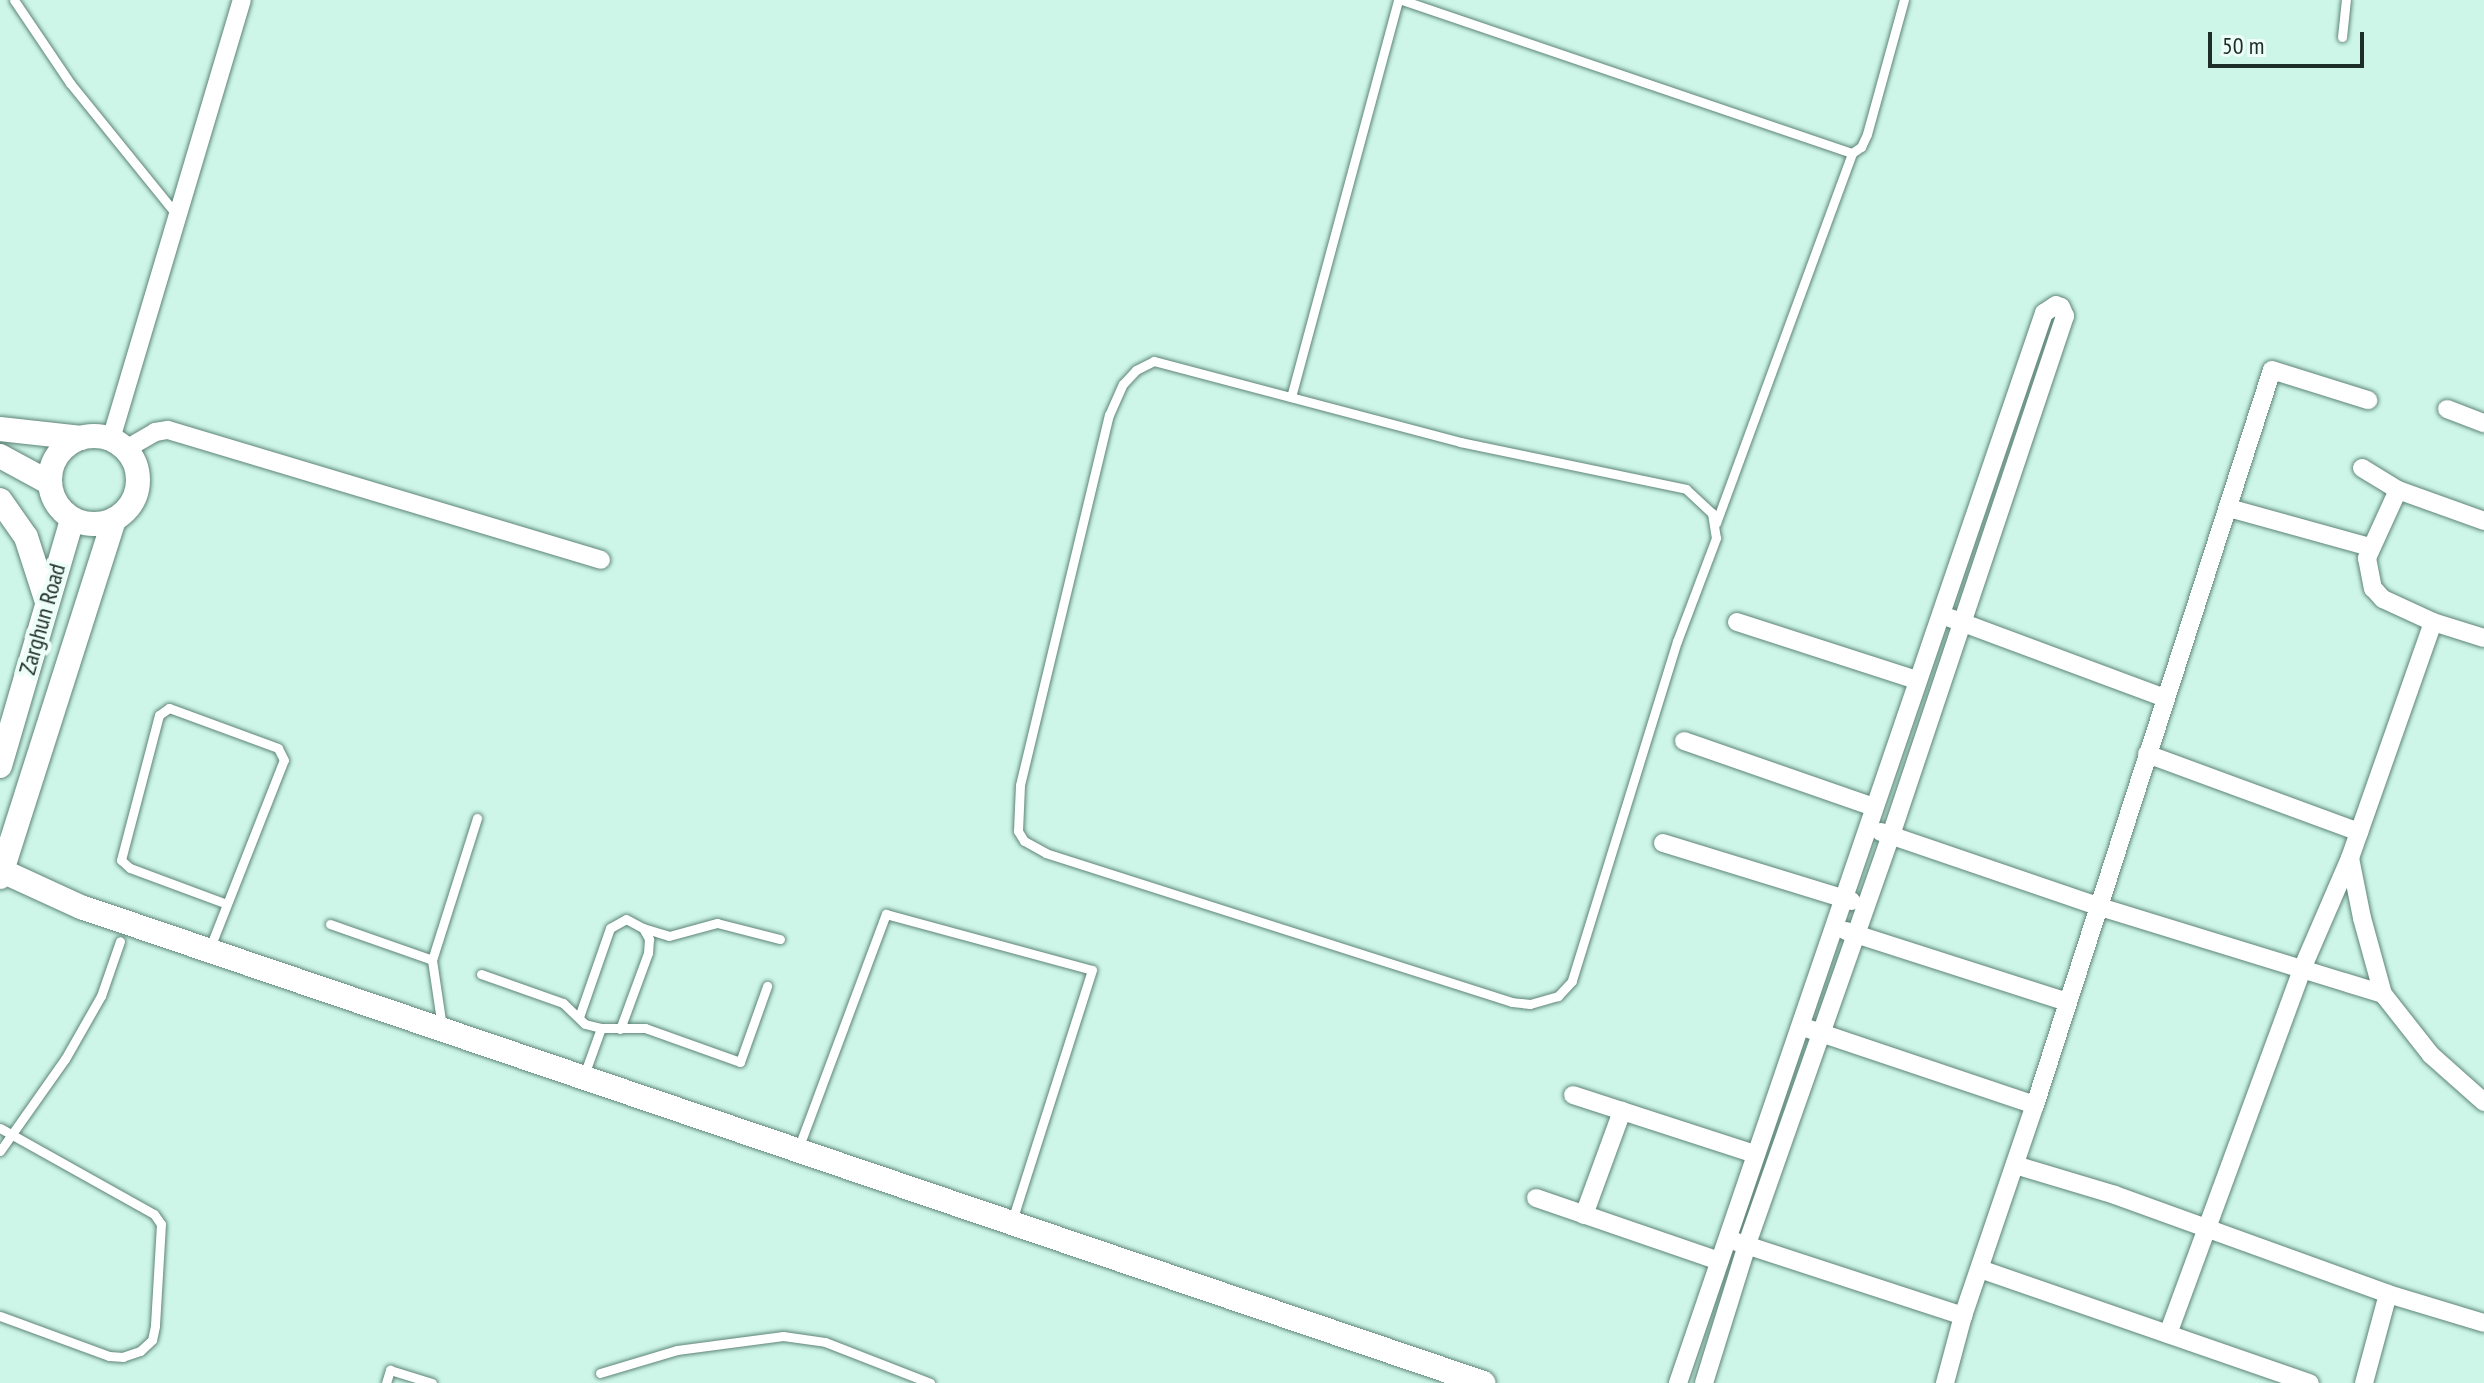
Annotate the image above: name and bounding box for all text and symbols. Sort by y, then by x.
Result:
scale bar [2212,16,2368,66]
text: 50 m [2222,30,2264,61]
street label: Zarghun Road [12,560,72,678]

